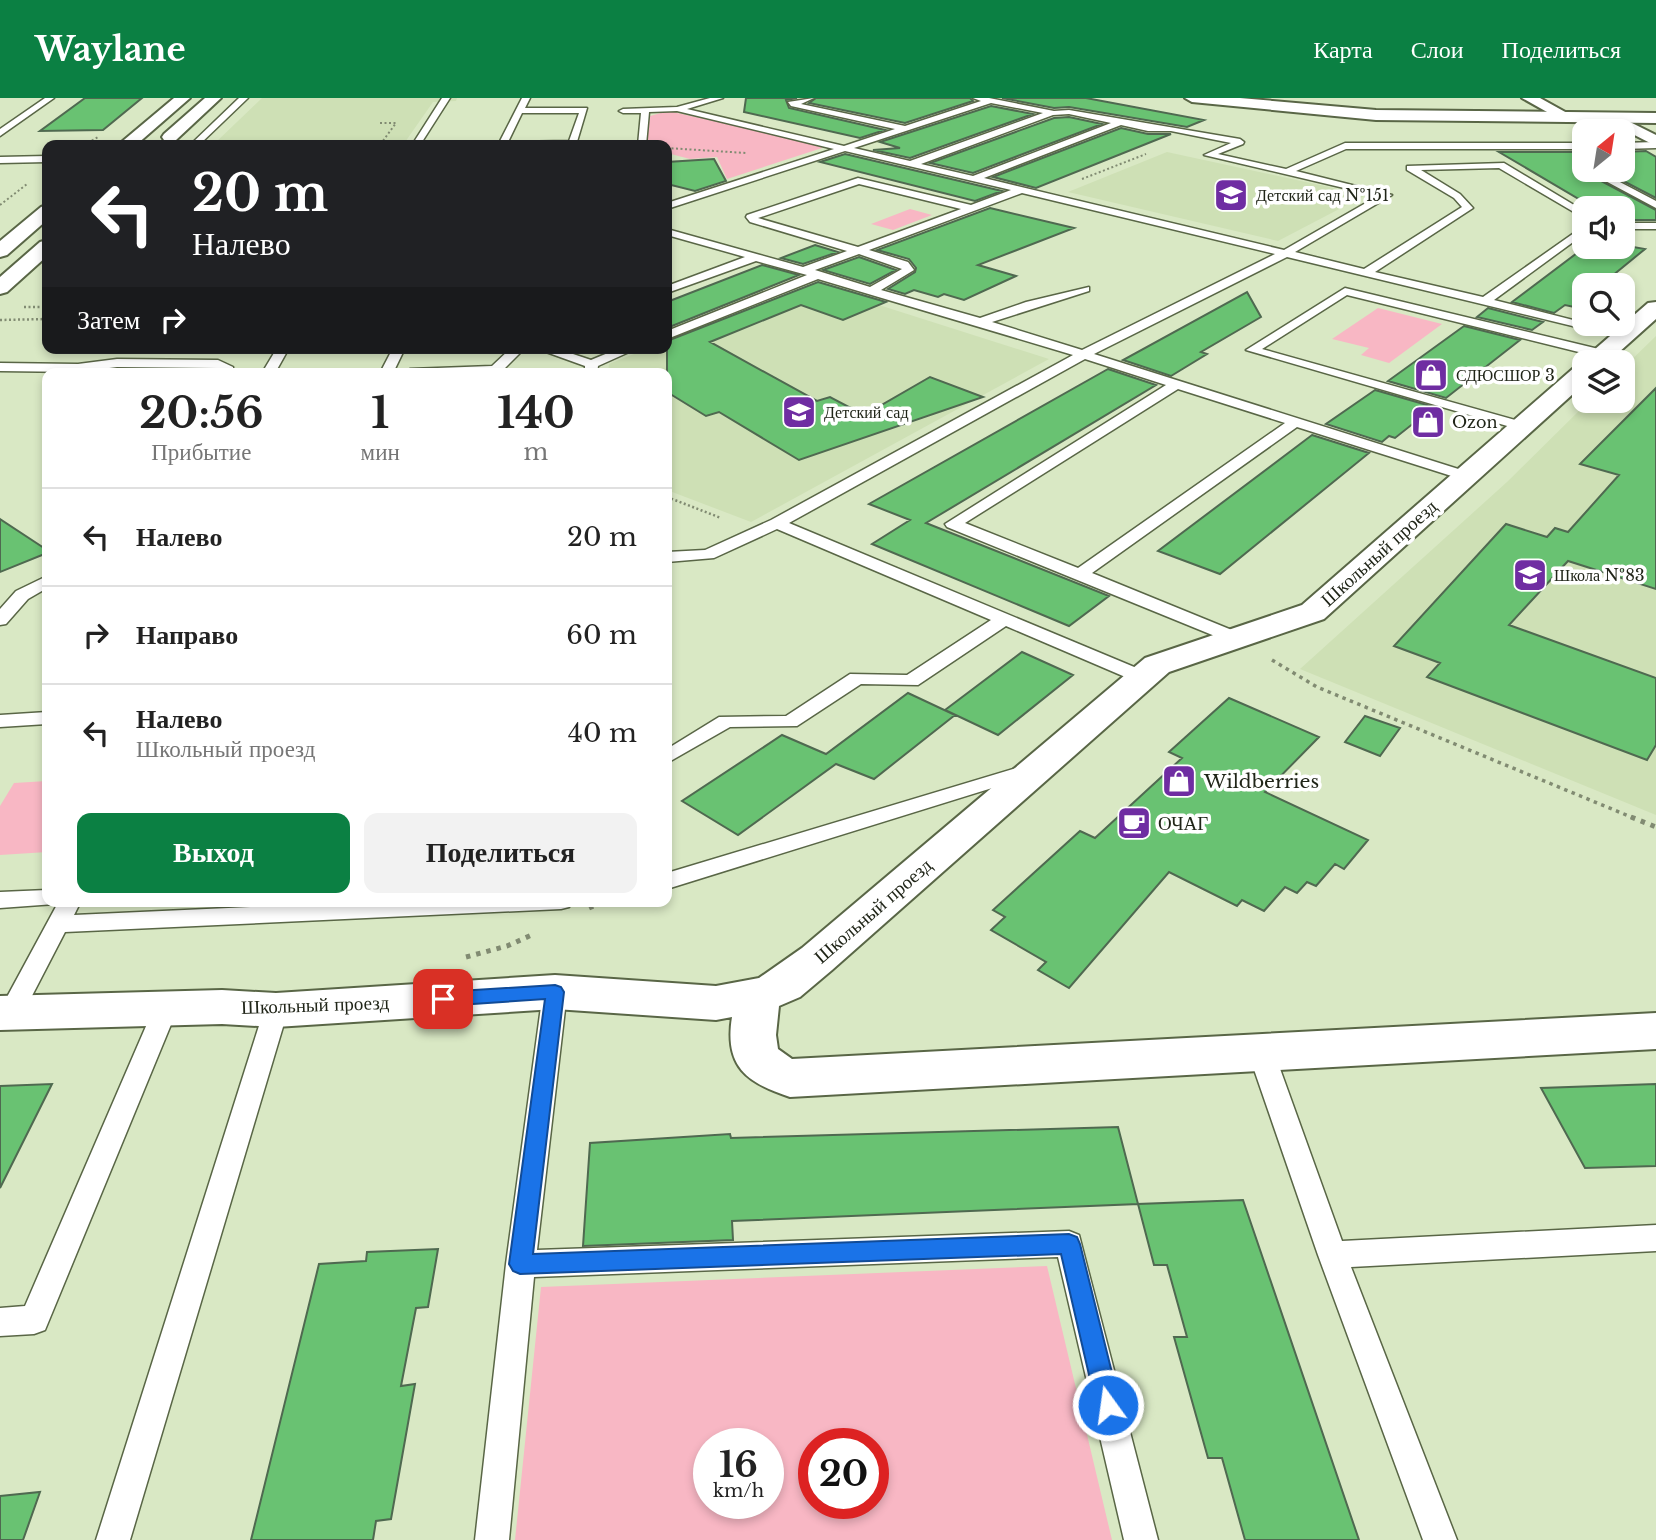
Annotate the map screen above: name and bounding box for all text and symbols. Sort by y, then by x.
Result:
text: Waylane [35,29,186,70]
text: Карта [1313,35,1373,64]
text: Слои [1411,35,1464,64]
text: Поделиться [1502,35,1621,64]
north arrow [1572,119,1634,182]
map controls [1572,119,1635,413]
text: 20 m [192,163,328,224]
icon: left [77,168,168,259]
school or university icon: Детский сад №151 [1212,176,1250,214]
place label: Детский сад №151 [1256,185,1389,205]
button: sound [1572,196,1635,259]
text: Налево [192,224,291,264]
button: search [1572,273,1635,336]
icon: right [154,301,192,339]
text: Затем [77,304,140,336]
button: layers [1572,350,1635,413]
shop icon: СДЮСШОР 3 [1412,356,1450,394]
place label: СДЮСШОР 3 [1456,365,1555,385]
text: 20:56 [139,387,263,439]
text: 1 [371,387,389,439]
text: 140 [497,387,575,439]
school or university icon: Детский сад [780,393,818,431]
place label: Детский сад [824,402,909,422]
shop icon: Ozon [1409,403,1447,441]
place label: Ozon [1452,412,1497,432]
text: Прибытие [151,438,251,466]
text: мин [361,438,400,466]
text: m [524,438,548,466]
street label: Школьный проезд [1316,495,1442,611]
icon: left [77,518,115,556]
text: Налево [136,521,222,553]
text: 20 m [567,521,637,553]
school or university icon: Школа №83 [1511,556,1549,594]
place label: Школа №83 [1554,565,1645,585]
icon: right [77,616,115,654]
text: Направо [136,619,238,651]
text: 60 m [566,619,637,651]
text: Налево [136,703,222,735]
icon: left [77,714,115,752]
text: 40 m [568,717,637,749]
text: Школьный проезд [136,735,316,763]
shop icon: Wildberries [1160,762,1198,800]
place label: Wildberries [1203,770,1319,793]
cafe icon: ОЧАГ [1115,804,1153,842]
place label: ОЧАГ [1158,812,1208,835]
button: Выход [77,813,350,893]
button: Поделиться [364,813,637,893]
street label: Школьный проезд [810,853,937,968]
pin [413,969,473,1029]
icon: arrive [424,980,462,1018]
street label: Школьный проезд [241,991,390,1019]
position arrow [1071,1368,1145,1442]
speed limit sign: 20 [798,1428,889,1519]
text: 16 [719,1443,758,1486]
text: km/h [713,1480,764,1502]

